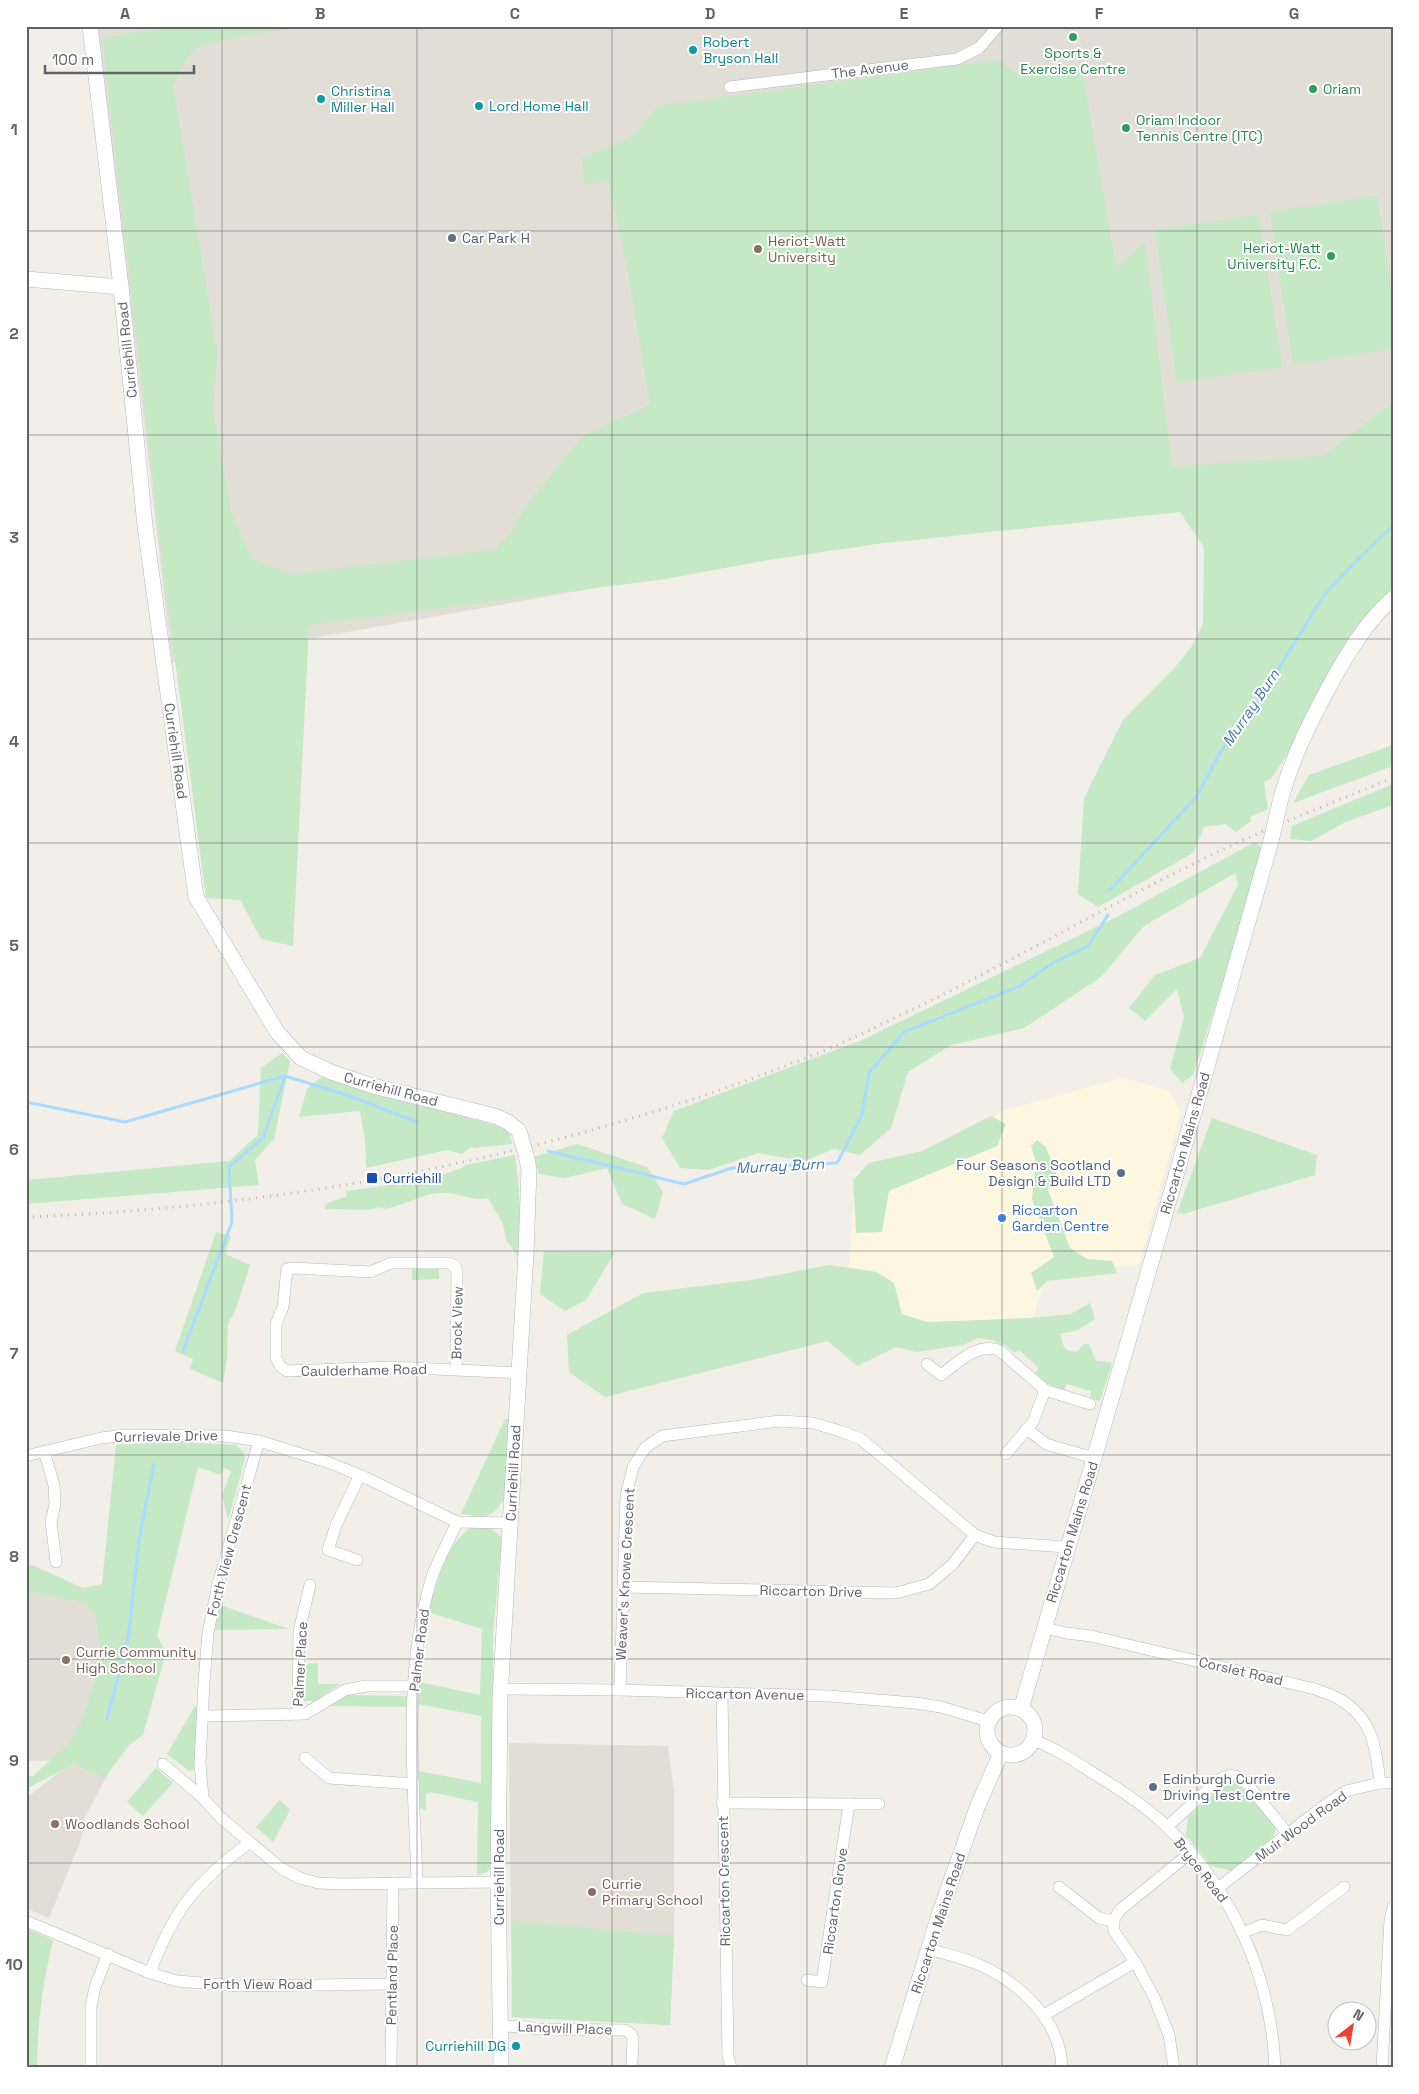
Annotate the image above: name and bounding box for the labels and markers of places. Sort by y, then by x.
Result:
marker: Sports & Exercise Centre [1067,31,1079,43]
place label: Robert Bryson Hall [703,33,778,67]
marker: Robert Bryson Hall [687,44,699,56]
place label: Sports & Exercise Centre [1020,44,1126,78]
place label: Oriam [1323,80,1361,98]
place label: Christina Miller Hall [331,82,395,116]
marker: Oriam [1307,83,1319,95]
marker: Christina Miller Hall [315,93,327,105]
place label: Lord Home Hall [489,97,589,115]
marker: Lord Home Hall [473,100,485,112]
place label: Oriam Indoor Tennis Centre (ITC) [1136,111,1263,145]
marker: Oriam Indoor Tennis Centre (ITC) [1120,122,1132,134]
place label: Car Park H [462,229,530,247]
marker: Car Park H [446,232,458,244]
place label: Heriot-Watt University [768,232,846,266]
place label: Heriot-Watt University F.C. [1227,239,1321,273]
marker: Heriot-Watt University [752,243,764,255]
marker: Heriot-Watt University F.C. [1325,250,1337,262]
place label: Four Seasons Scotland Design & Build LTD [956,1156,1111,1190]
marker: Four Seasons Scotland Design & Build LTD [1115,1167,1127,1179]
place label: Curriehill [383,1169,442,1187]
marker: Curriehill [365,1171,379,1185]
place label: Riccarton Garden Centre [1012,1201,1109,1235]
marker: Riccarton Garden Centre [996,1212,1008,1224]
place label: Currie Community High School [76,1643,197,1677]
marker: Currie Community High School [60,1654,72,1666]
place label: Edinburgh Currie Driving Test Centre [1163,1770,1291,1804]
marker: Edinburgh Currie Driving Test Centre [1147,1781,1159,1793]
place label: Woodlands School [65,1815,190,1833]
marker: Woodlands School [49,1818,61,1830]
place label: Currie Primary School [602,1875,703,1909]
marker: Currie Primary School [586,1886,598,1898]
place label: Curriehill DG [425,2037,506,2055]
marker: Curriehill DG [510,2040,522,2052]

